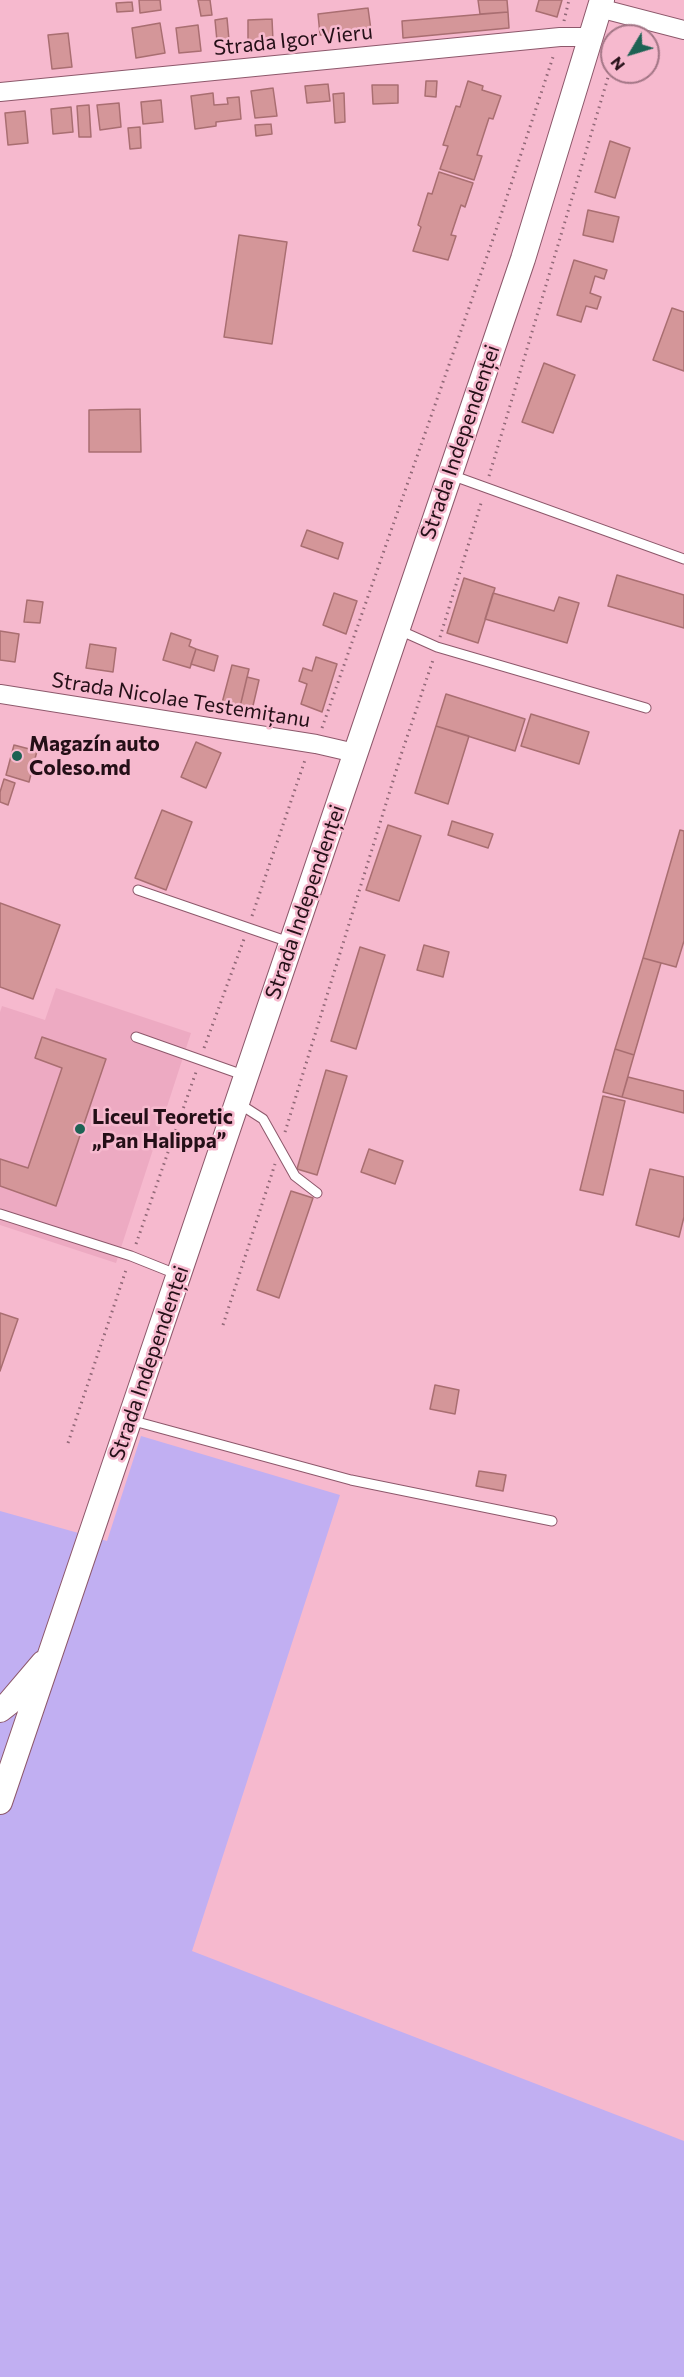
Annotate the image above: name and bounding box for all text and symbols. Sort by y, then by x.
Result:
street label: Strada Igor Vieru [212,19,374,61]
north arrow [600,24,660,84]
text: N [606,54,628,75]
street label: Strada Independenței [415,342,505,542]
street label: Strada Nicolae Testemițanu [50,667,312,733]
place label: Magazín auto Coleso.md [29,731,160,781]
marker: Magazín auto Coleso.md [10,749,24,763]
street label: Strada Independenței [260,802,350,1002]
place label: Liceul Teoretic „Pan Halippa” [92,1104,233,1154]
marker: Liceul Teoretic „Pan Halippa” [73,1122,87,1136]
street label: Strada Independenței [104,1263,194,1463]

